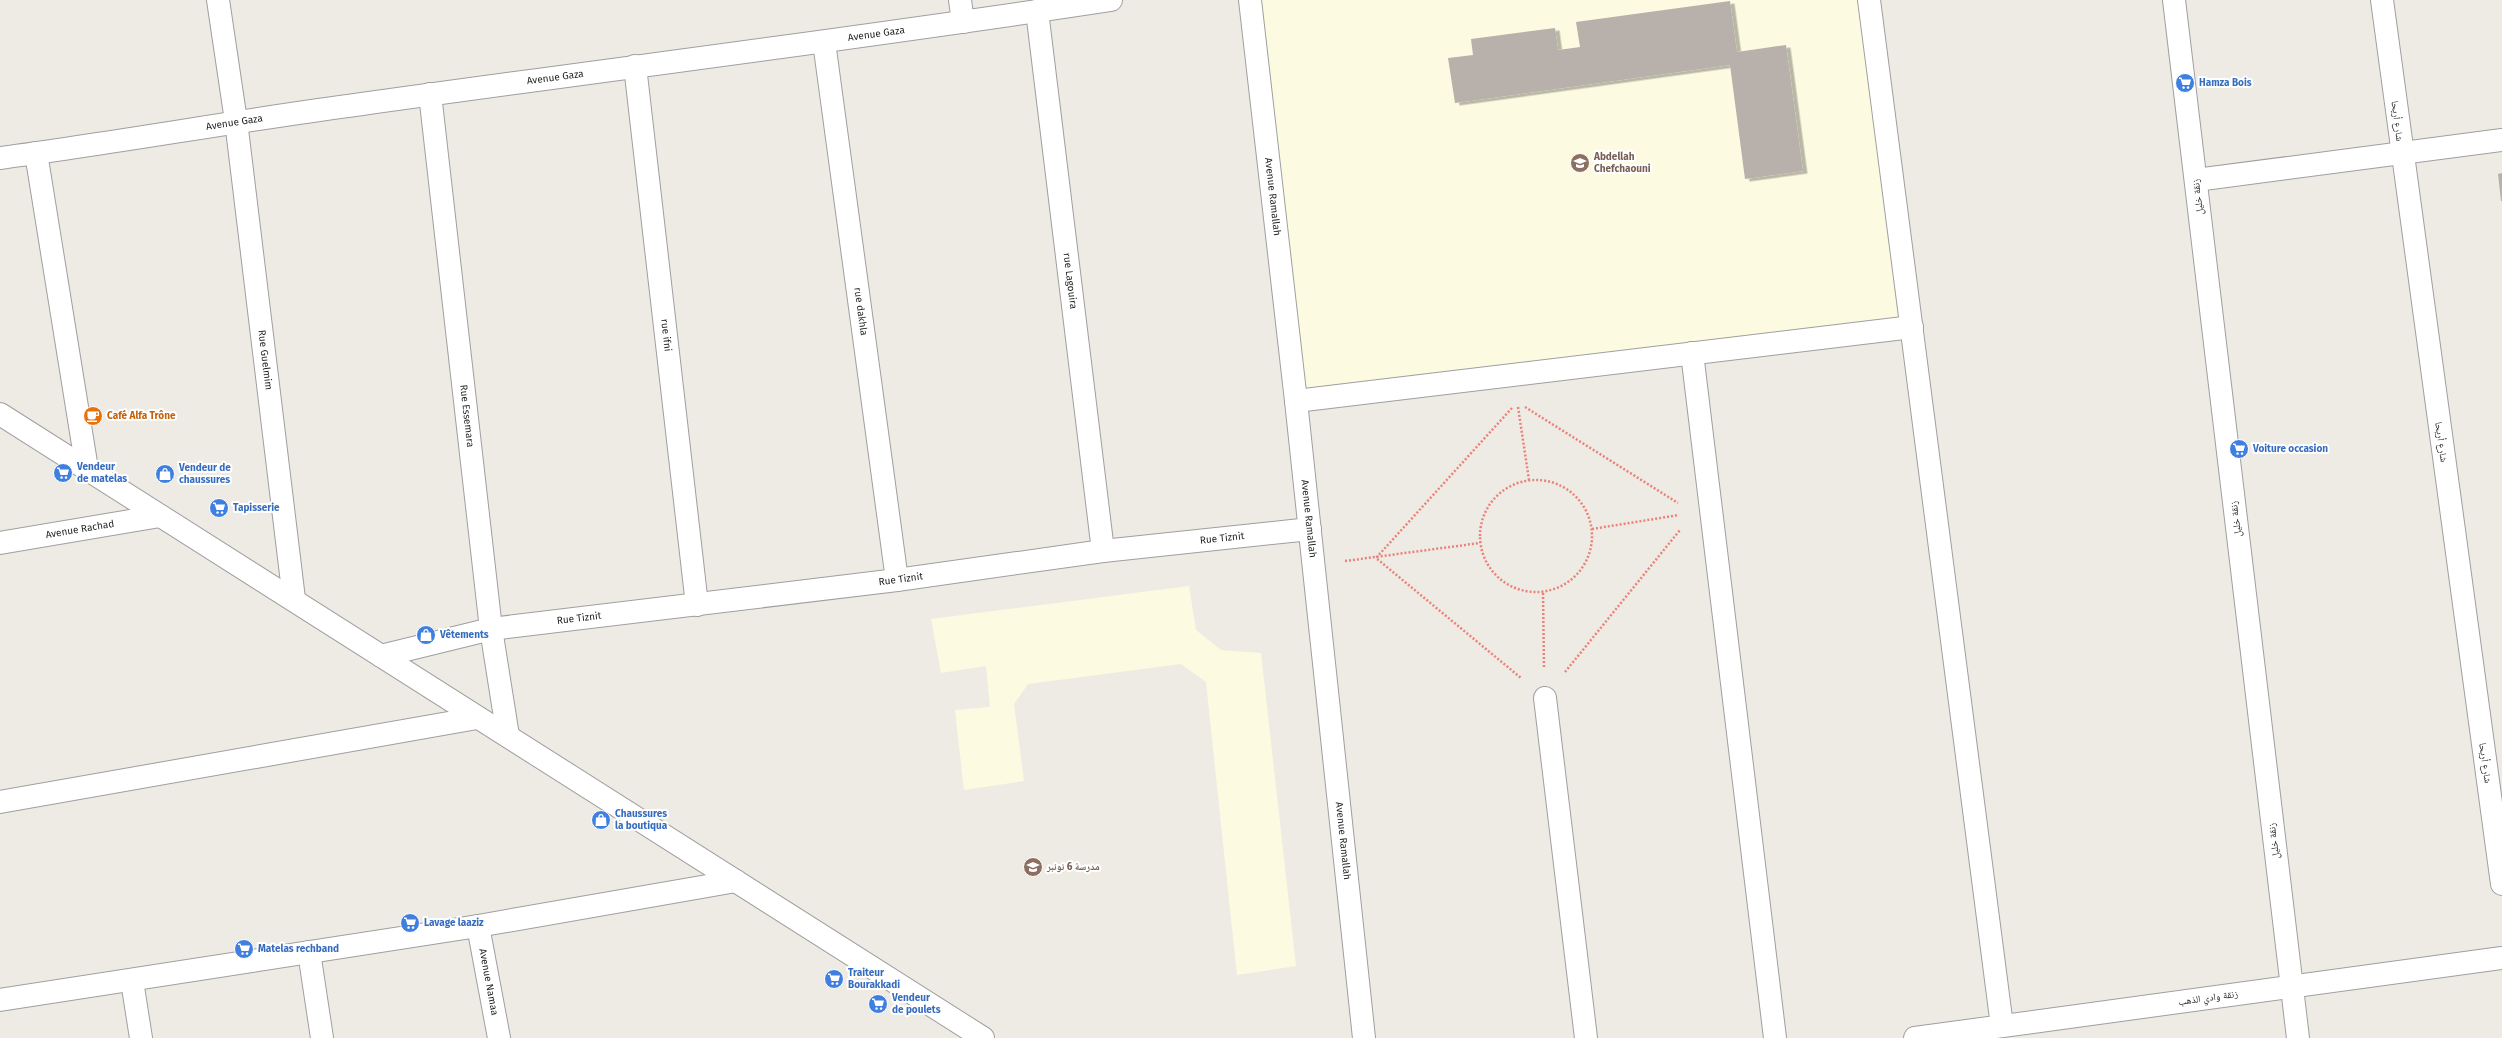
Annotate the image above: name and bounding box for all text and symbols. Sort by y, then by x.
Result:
street label: Avenue Gaza [847,24,905,44]
street label: Avenue Gaza [526,68,584,87]
supermarket icon: Hamza Bois [2174,72,2196,94]
place label: Hamza Bois [2199,77,2252,89]
street label: شارع أريحا [2389,100,2406,142]
street label: Avenue Gaza [205,112,264,133]
place label: Abdellah Chefchaouni [1593,151,1651,175]
school or university icon: Abdellah Chefchaouni [1569,152,1591,174]
street label: Avenue Ramallah [1262,157,1283,236]
street label: زنقة خليل [2190,178,2206,216]
street label: rue Lagouira [1061,252,1079,310]
street label: rue dakhla [851,287,870,336]
street label: rue ifni [658,318,674,352]
street label: Rue Guelmim [255,329,275,391]
street label: Rue Essemara [457,384,476,448]
cafe icon: Café Alfa Trône [82,405,104,427]
place label: Café Alfa Trône [107,409,176,422]
street label: شارع أريحا [2432,421,2451,463]
supermarket icon: Voiture occasion [2228,438,2250,460]
place label: Voiture occasion [2252,443,2328,455]
place label: Vendeur de matelas [76,461,127,485]
supermarket icon: Vendeur de matelas [52,462,74,484]
place label: Vendeur de chaussures [178,462,231,486]
shop icon: Vendeur de chaussures [154,463,176,485]
street label: Avenue Ramallah [1298,479,1319,558]
supermarket icon: Tapisserie [208,497,230,519]
street label: زنقة خليل [2228,500,2244,538]
place label: Tapisserie [233,502,280,514]
street label: Avenue Rachad [45,518,115,541]
street label: Rue Tiznit [1199,530,1245,547]
street label: Rue Tiznit [878,570,924,588]
street label: Rue Tiznit [556,610,602,627]
shop icon: Vêtements [415,624,437,646]
place label: Vêtements [439,629,489,641]
street label: شارع أريحا [2476,742,2495,784]
street label: Avenue Ramallah [1333,801,1353,880]
place label: Chaussures la boutiqua [615,808,668,832]
shop icon: Chaussures la boutiqua [590,809,612,831]
street label: زنقة خليل [2266,822,2282,860]
school or university icon: مدرسة 6 نونبر [1022,856,1044,878]
place label: مدرسة 6 نونبر [1046,861,1100,873]
supermarket icon: Lavage laaziz [399,912,421,934]
place label: Lavage laaziz [424,917,484,929]
supermarket icon: Matelas rechband [233,938,255,960]
place label: Matelas rechband [258,943,339,955]
street label: Avenue Namaa [476,948,501,1016]
place label: Traiteur Bourakkadi [848,967,900,991]
supermarket icon: Traiteur Bourakkadi [823,968,845,990]
street label: زنقة وادي الذهب [2177,988,2239,1010]
place label: Vendeur de poulets [891,992,941,1016]
supermarket icon: Vendeur de poulets [867,993,889,1015]

